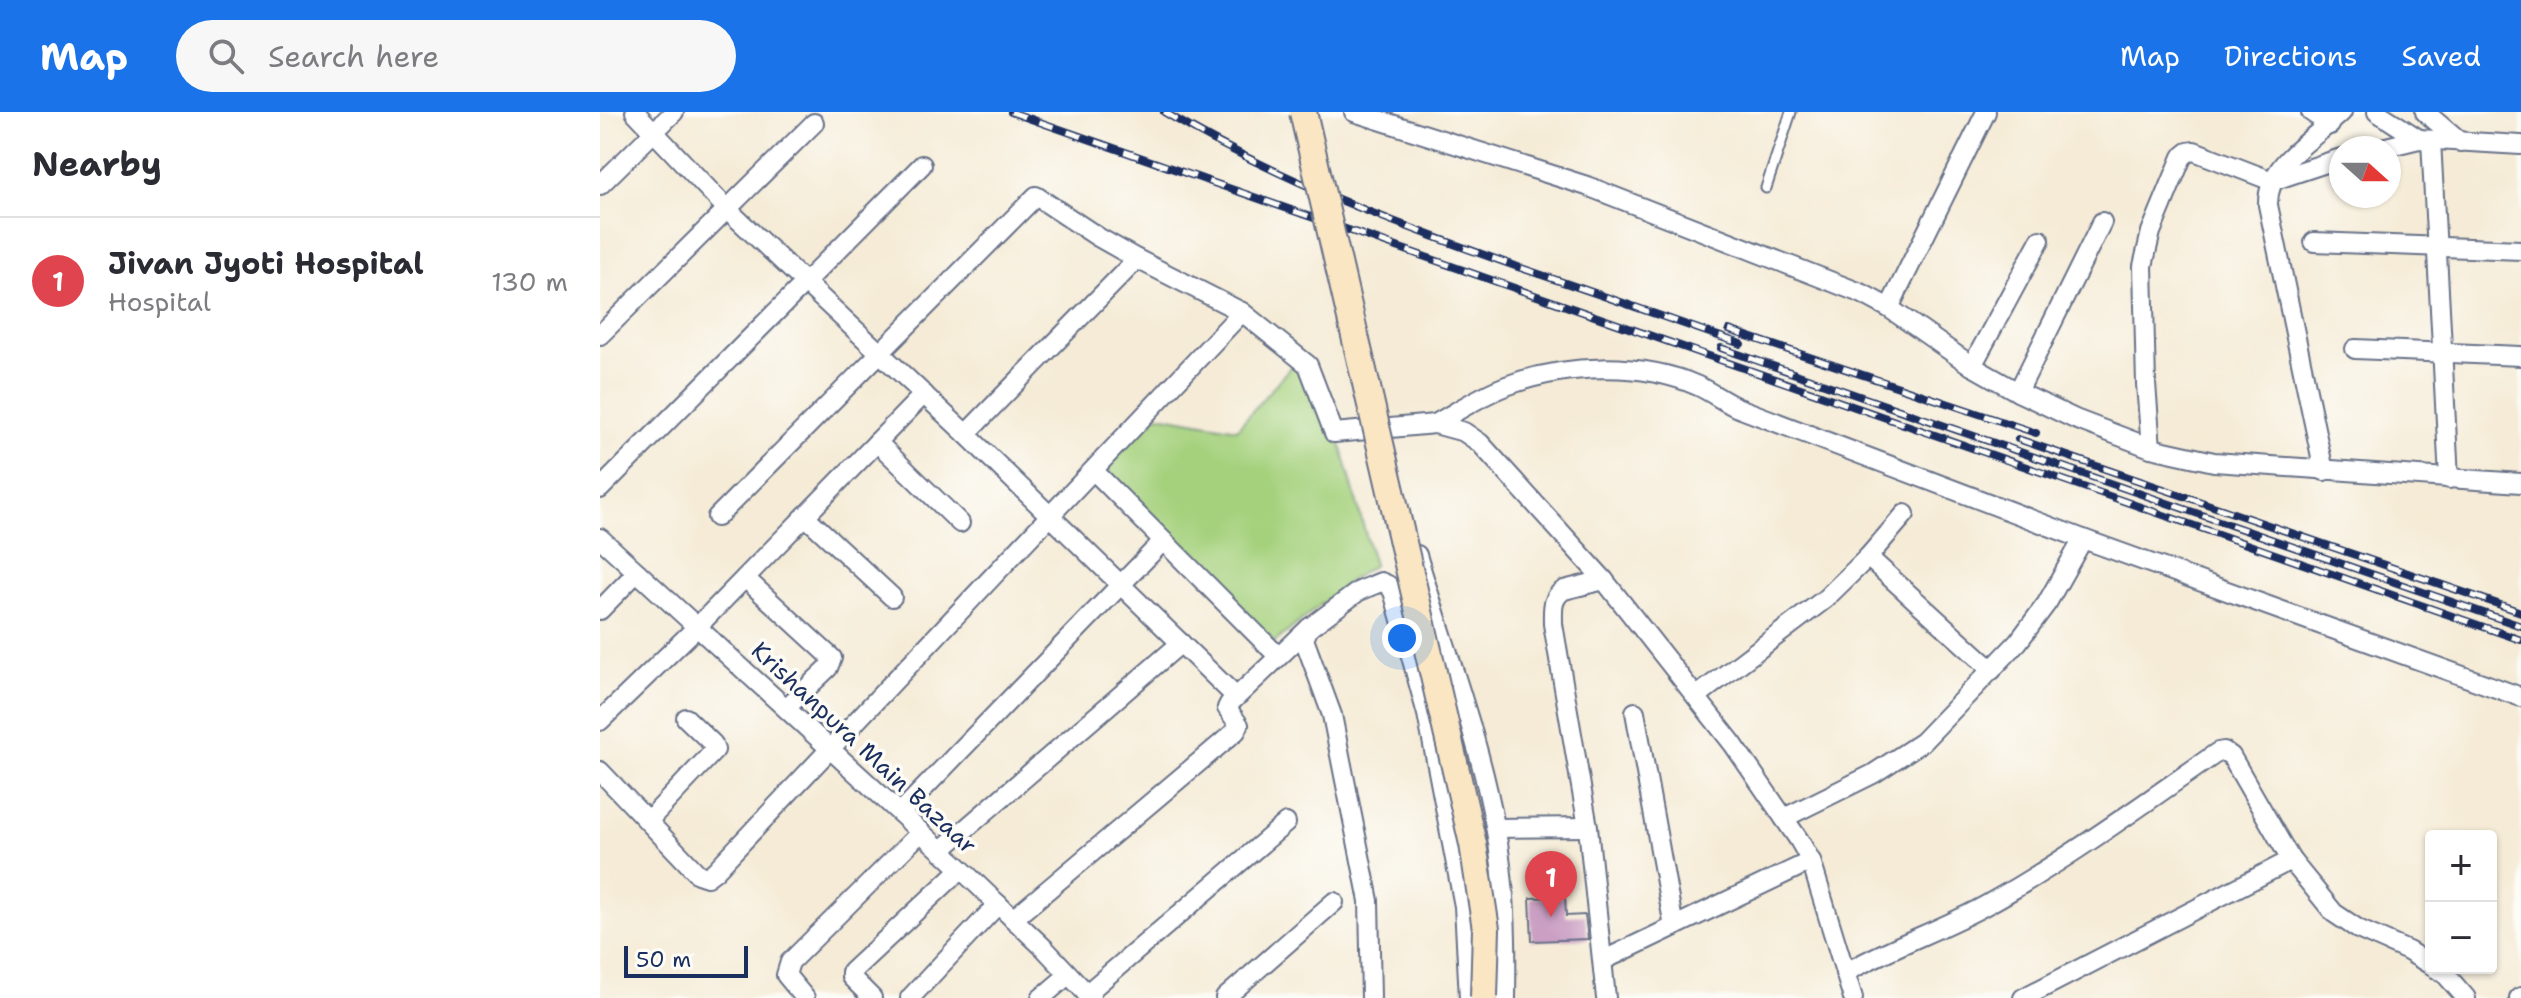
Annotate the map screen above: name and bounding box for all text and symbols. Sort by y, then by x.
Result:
search box [176,20,736,92]
text: Map [40,31,128,82]
icon: search [204,34,248,78]
text: Search here [268,36,439,77]
text: Map [2120,37,2180,75]
text: Directions [2224,37,2358,75]
text: Saved [2402,37,2481,75]
north arrow [2329,136,2401,208]
text: Nearby [32,141,162,187]
text: Jivan Jyoti Hospital [108,243,424,284]
text: 1 [52,264,64,299]
text: 130 m [491,264,568,299]
text: Hospital [108,284,211,319]
your location [1382,618,1422,658]
street label: Krishanpura Main Bazaar [744,635,984,861]
map controls [2425,830,2497,974]
button: + [2425,830,2497,902]
pin: 1 [1525,851,1577,917]
button: − [2425,902,2497,974]
scale bar [624,942,748,978]
text: 50 m [636,945,691,974]

